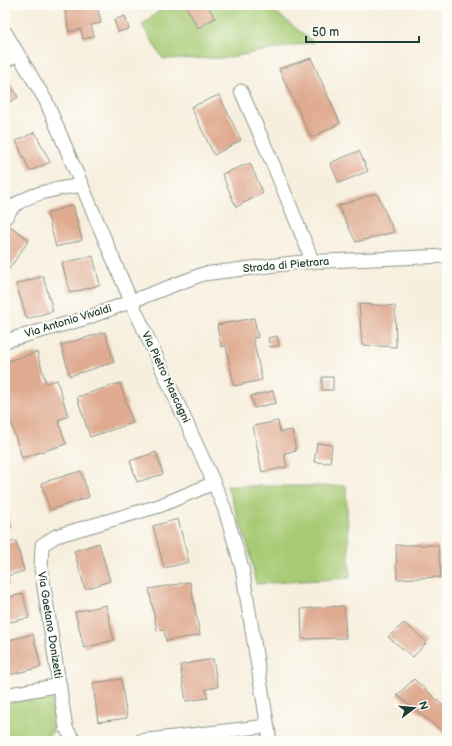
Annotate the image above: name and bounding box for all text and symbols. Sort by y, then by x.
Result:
scale bar [306,18,419,44]
text: 50 m [312,25,339,40]
street label: Strada di Pietrara [242,255,330,275]
street label: Via Antonio Vivaldi [23,302,113,340]
street label: Via Pietro Mascagni [139,329,193,425]
street label: Via Gaetano Donizetti [35,571,65,679]
north arrow [394,688,434,728]
text: N [416,700,431,711]

